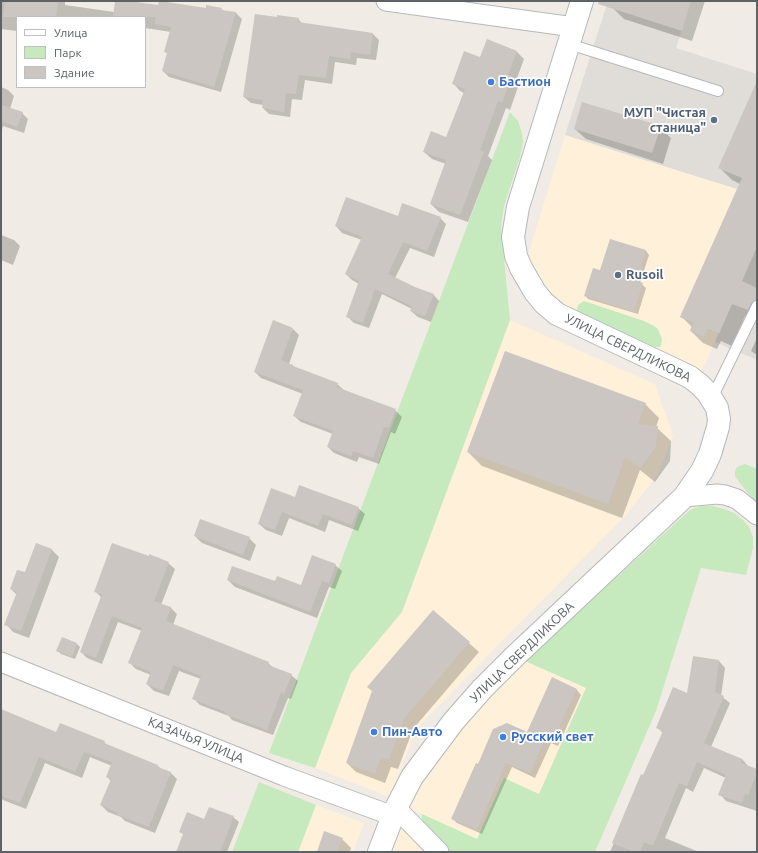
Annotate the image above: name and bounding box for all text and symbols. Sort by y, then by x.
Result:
legend [16,16,146,88]
text: Улица [54,26,87,39]
text: Парк [54,46,82,59]
text: Здание [54,66,95,79]
place label: Бастион [499,74,551,90]
marker: Бастион [486,77,496,87]
place label: МУП "Чистая станица" [624,105,706,136]
marker: МУП "Чистая станица" [709,115,719,125]
place label: Rusoil [626,267,664,283]
marker: Rusoil [613,270,623,280]
street label: УЛИЦА СВЕРДЛИКОВА [562,311,694,385]
street label: УЛИЦА СВЕРДЛИКОВА [467,598,577,706]
street label: КАЗАЧЬЯ УЛИЦА [146,714,246,766]
place label: Пин-Авто [382,724,443,740]
marker: Пин-Авто [369,727,379,737]
place label: Русский свет [511,729,593,745]
marker: Русский свет [498,732,508,742]

